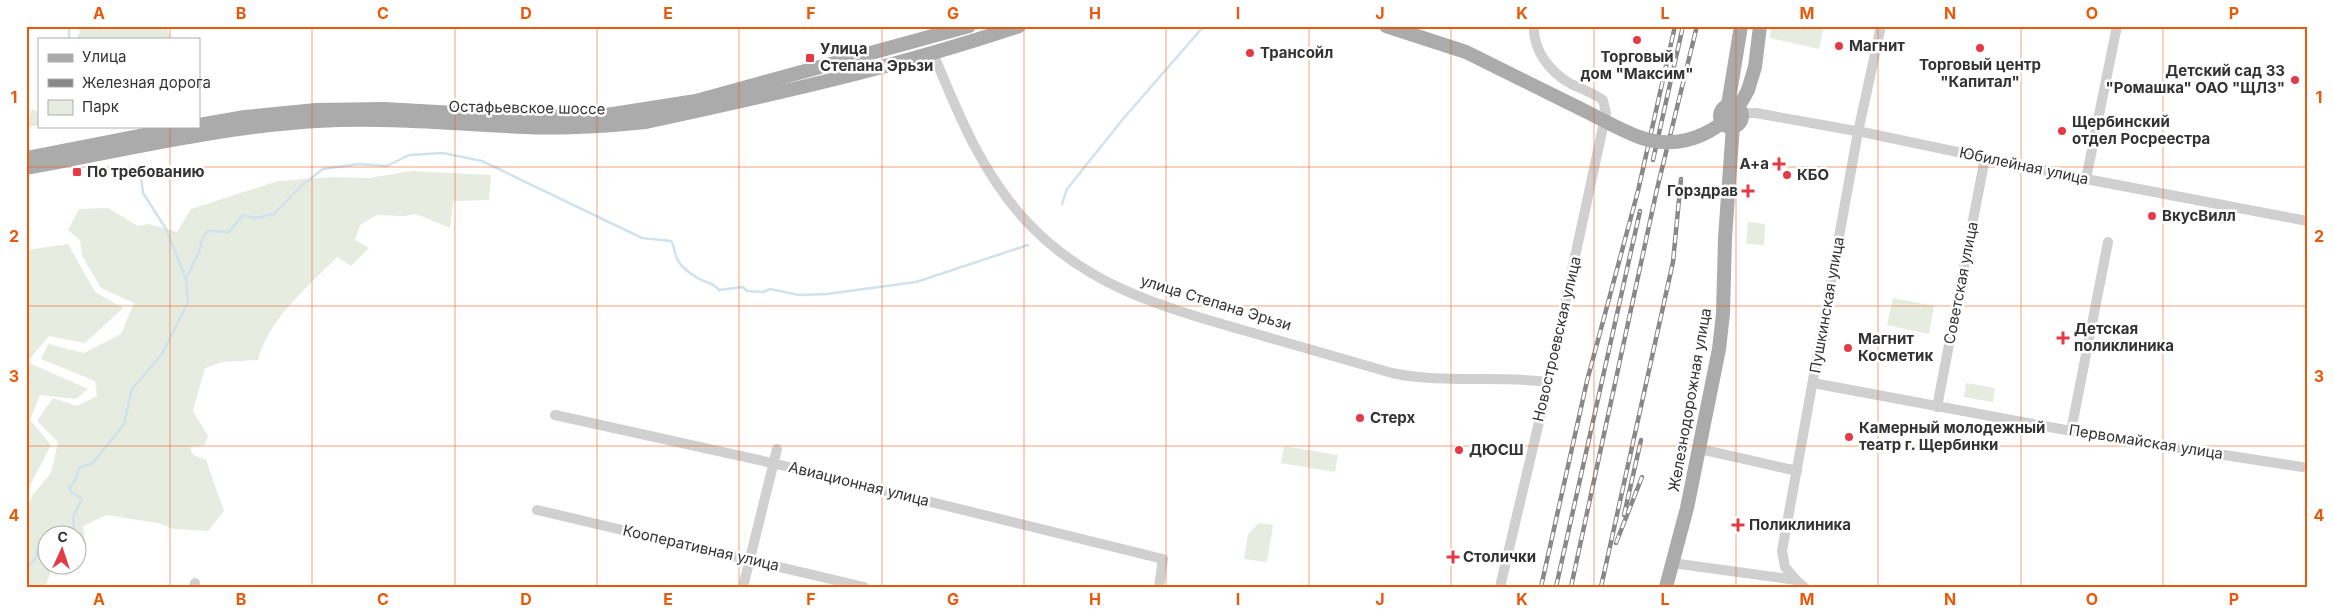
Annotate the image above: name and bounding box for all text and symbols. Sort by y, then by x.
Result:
text: A [93,3,105,23]
text: B [236,3,246,23]
text: C [377,3,389,23]
text: D [520,3,532,23]
text: E [663,3,673,23]
text: F [806,3,816,23]
text: G [947,3,959,23]
text: H [1089,3,1101,23]
text: I [1236,3,1240,23]
text: J [1375,3,1385,23]
text: K [1516,3,1528,23]
text: L [1660,3,1670,23]
text: M [1800,3,1814,23]
text: N [1944,3,1956,23]
text: O [2086,3,2098,23]
text: P [2229,3,2239,23]
marker: Торговый дом "Максим" [1631,34,1643,46]
place label: Магнит [1849,36,1905,55]
legend [38,38,200,128]
place label: Улица Степана Эрьзи [820,39,933,75]
marker: Магнит [1833,40,1845,52]
marker: Торговый центр "Капитал" [1974,42,1986,54]
place label: Трансойл [1260,43,1333,62]
text: Улица [82,47,126,66]
marker: Трансойл [1244,47,1256,59]
place label: Торговый дом "Максим" [1581,47,1693,83]
marker: Улица Степана Эрьзи [804,52,816,64]
place label: Торговый центр "Капитал" [1919,55,2041,91]
place label: Детский сад 33 "Ромашка" ОАО "ЩЛЗ" [2106,61,2285,97]
text: Железная дорога [82,73,211,92]
marker: Детский сад 33 "Ромашка" ОАО "ЩЛЗ" [2289,74,2301,86]
text: 1 [11,87,17,107]
text: 1 [2316,87,2322,107]
text: Парк [82,97,119,116]
street label: Остафьевское шоссе [448,97,606,118]
place label: Щербинский отдел Росреестра [2072,112,2210,148]
marker: Щербинский отдел Росреестра [2056,125,2068,137]
street label: Юбилейная улица [1958,143,2090,188]
place label: А+а [1739,154,1769,173]
marker: А+а [1773,158,1785,170]
place label: По требованию [87,162,205,181]
place label: КБО [1797,165,1829,184]
marker: По требованию [71,166,83,178]
marker: КБО [1781,169,1793,181]
place label: Горздрав [1667,181,1738,200]
marker: Горздрав [1742,185,1754,197]
place label: ВкусВилл [2162,206,2236,225]
marker: ВкусВилл [2146,210,2158,222]
street label: Советская улица [1939,220,1982,346]
text: 2 [9,226,19,246]
text: 2 [2314,226,2324,246]
street label: Пушкинская улица [1805,235,1848,375]
street label: Новостроевская улица [1528,254,1585,423]
street label: улица Степана Эрьзи [1138,271,1294,335]
street label: Железнодорожная улица [1664,307,1715,493]
place label: Детская поликлиника [2074,319,2174,355]
place label: Магнит Косметик [1858,329,1933,365]
marker: Детская поликлиника [2056,331,2070,345]
marker: Магнит Косметик [1842,342,1854,354]
text: 3 [9,366,19,386]
text: 3 [2314,366,2324,386]
place label: Стерх [1370,408,1415,427]
marker: Стерх [1354,412,1366,424]
place label: Камерный молодежный театр г. Щербинки [1859,418,2045,454]
street label: Первомайская улица [2068,420,2224,463]
marker: Камерный молодежный театр г. Щербинки [1843,431,1855,443]
place label: ДЮСШ [1469,440,1524,459]
marker: ДЮСШ [1453,444,1465,456]
street label: Авиационная улица [787,457,931,510]
text: 4 [9,505,20,525]
text: 4 [2314,505,2325,525]
place label: Поликлиника [1749,515,1851,534]
marker: Поликлиника [1731,518,1745,532]
street label: Кооперативная улица [621,520,781,575]
north arrow [38,526,88,576]
text: С [57,528,68,545]
place label: Столички [1463,547,1536,566]
marker: Столички [1447,551,1459,563]
text: A [93,589,105,609]
text: B [236,589,246,609]
text: C [377,589,389,609]
text: D [520,589,532,609]
text: E [663,589,673,609]
text: F [806,589,816,609]
text: G [947,589,959,609]
text: H [1089,589,1101,609]
text: I [1236,589,1240,609]
text: J [1375,589,1385,609]
text: K [1516,589,1528,609]
text: L [1660,589,1670,609]
text: M [1800,589,1814,609]
text: N [1944,589,1956,609]
text: O [2086,589,2098,609]
text: P [2229,589,2239,609]

